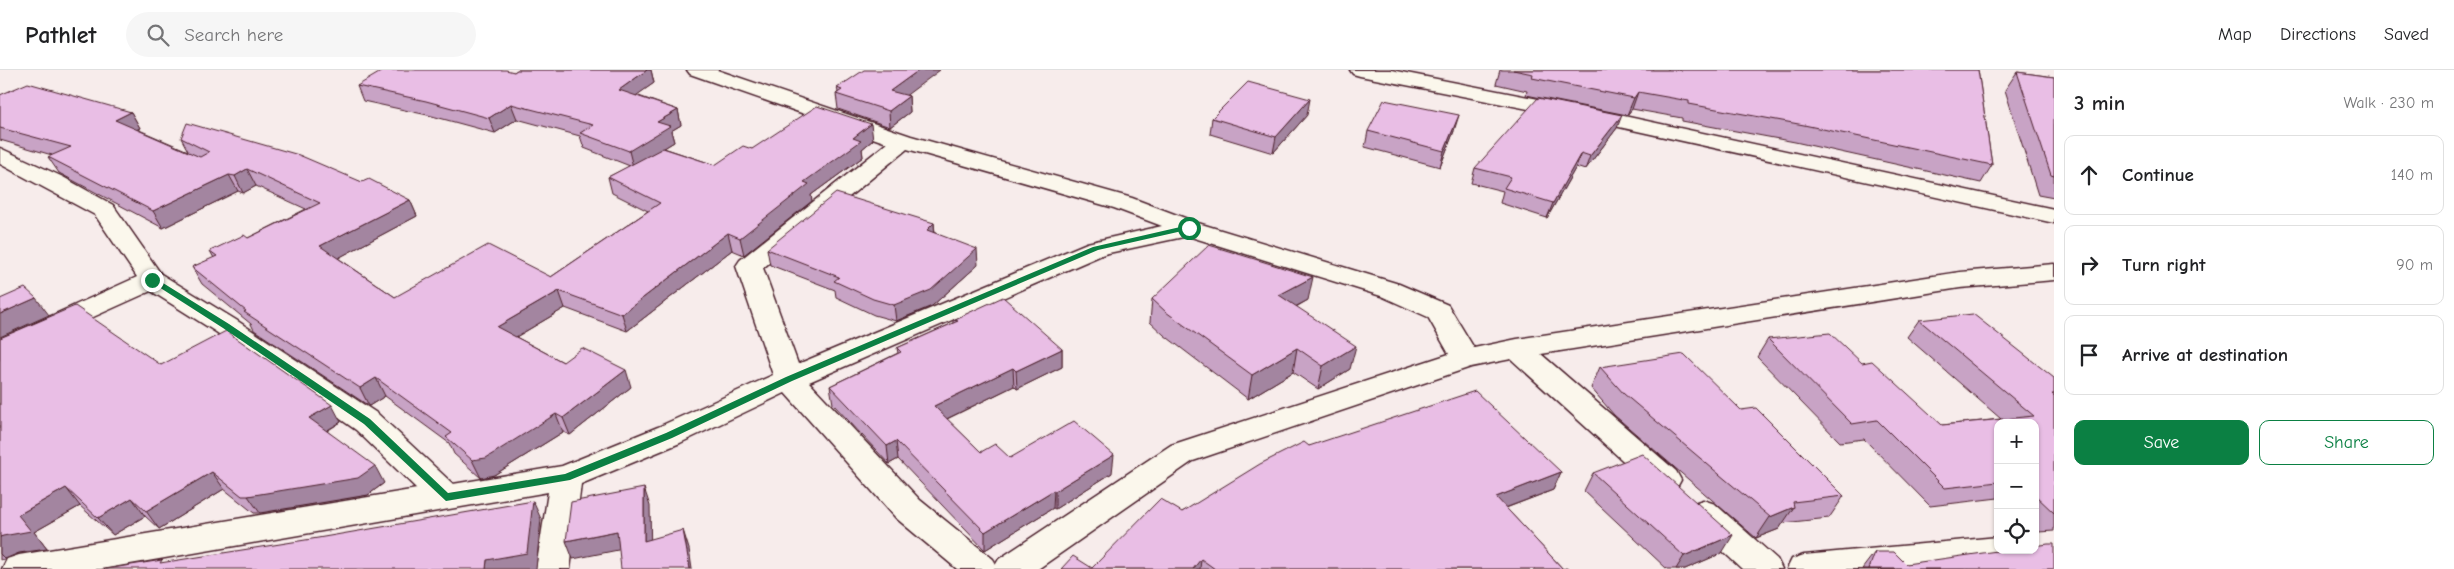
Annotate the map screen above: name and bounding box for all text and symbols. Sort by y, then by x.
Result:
search box [126,12,476,57]
text: Pathlet [25,21,96,49]
icon: search [144,21,172,49]
text: Search here [184,24,283,46]
text: Map [2218,24,2252,45]
text: Directions [2280,24,2356,45]
text: Saved [2384,24,2429,45]
text: 3 min [2074,91,2125,115]
text: Walk · 230 m [2343,94,2434,112]
icon: ahead [2075,161,2103,189]
text: Continue [2122,164,2194,186]
text: 140 m [2391,166,2433,184]
route start [1178,217,1201,240]
icon: right [2075,251,2103,279]
text: Turn right [2122,254,2206,276]
text: 90 m [2396,256,2433,274]
route end [141,269,164,292]
icon: arrive [2075,341,2103,369]
text: Arrive at destination [2122,344,2288,366]
map controls [1994,419,2039,554]
button: + [1994,419,2039,464]
button: Save [2074,420,2249,465]
button: Share [2259,420,2434,465]
button: − [1994,464,2039,509]
button: locate [1994,509,2039,554]

